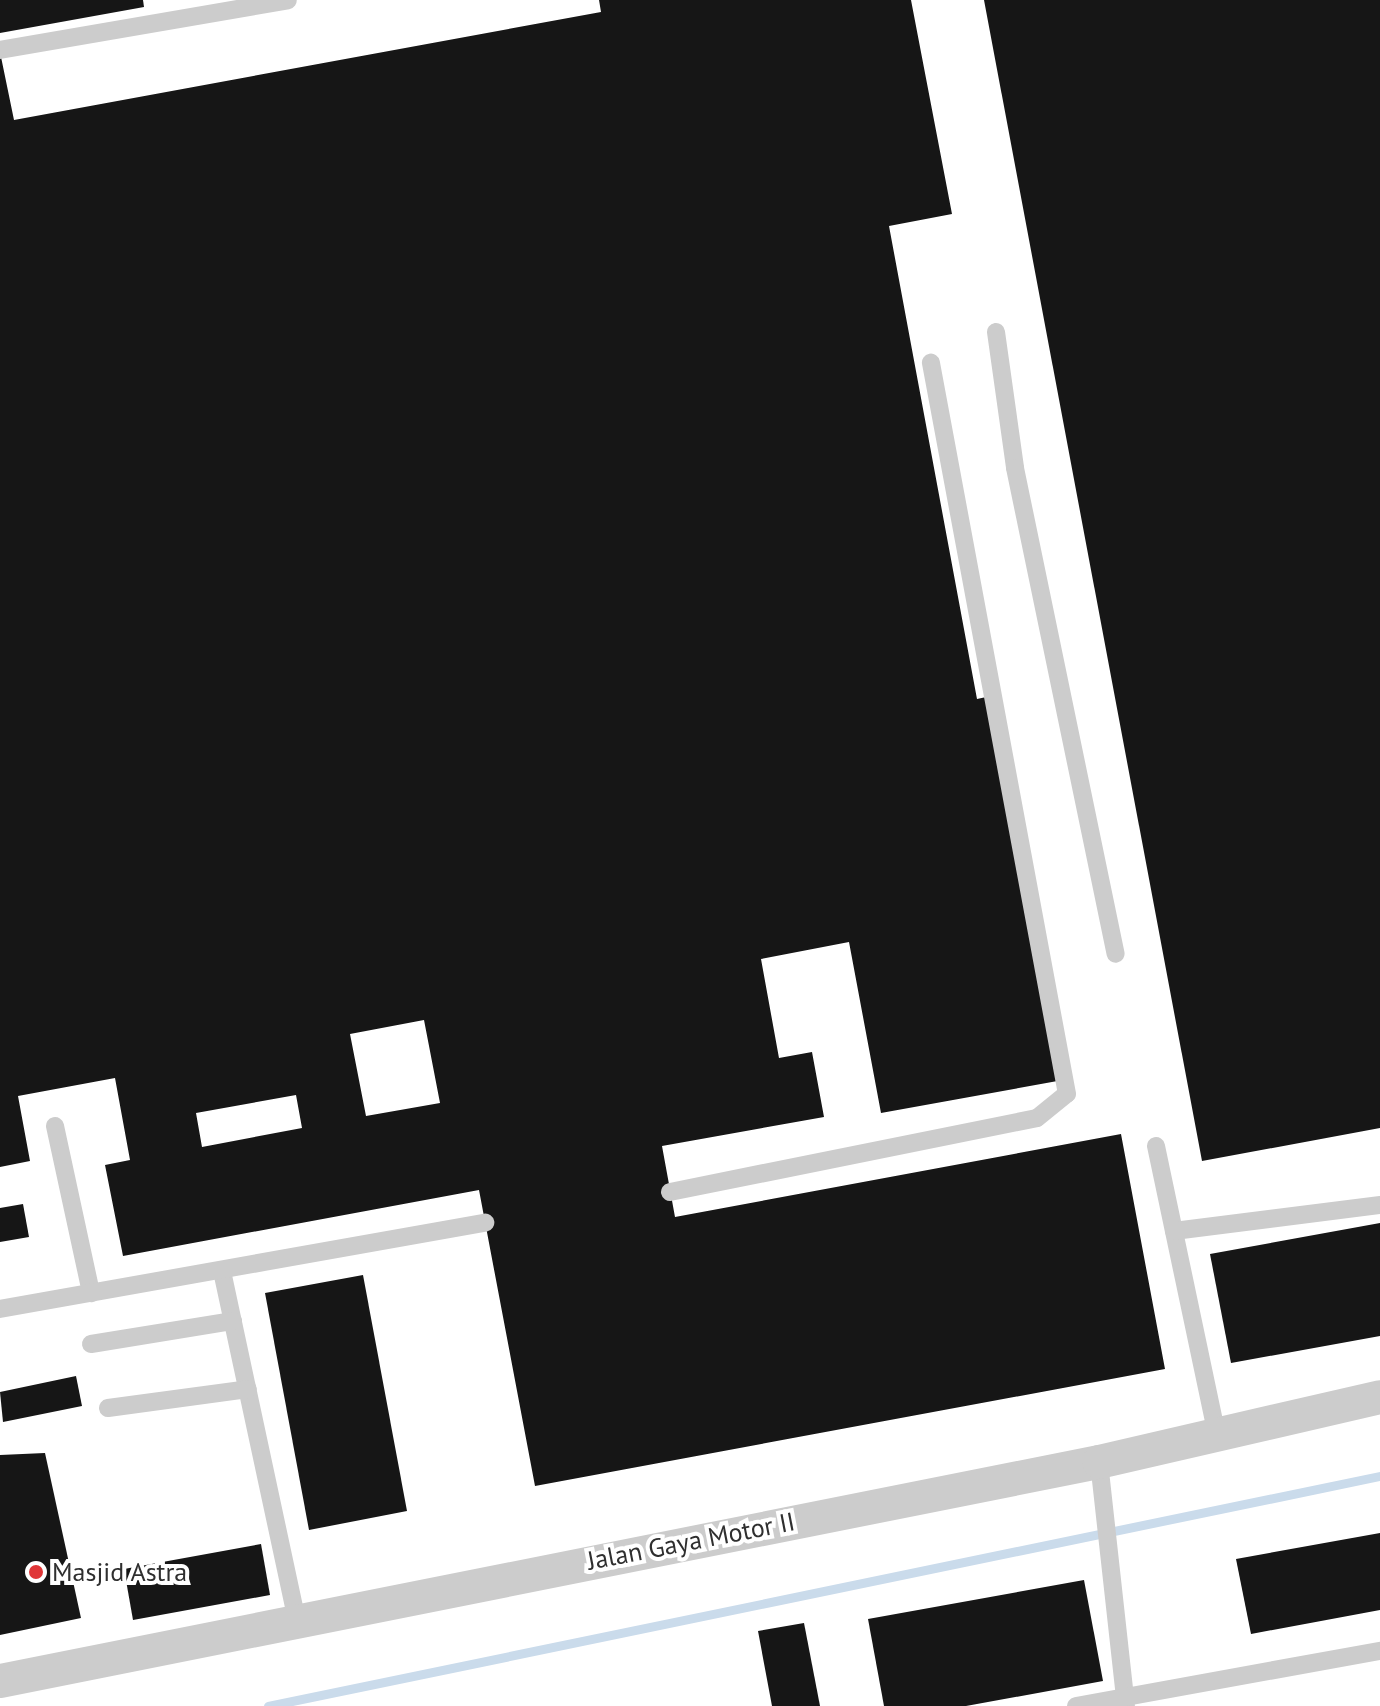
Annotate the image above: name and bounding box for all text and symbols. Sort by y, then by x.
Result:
street label: Jalan Gaya Motor II [585,1506,797,1576]
place label: Masjid Astra [52,1556,188,1588]
marker: Masjid Astra [27,1563,45,1581]

